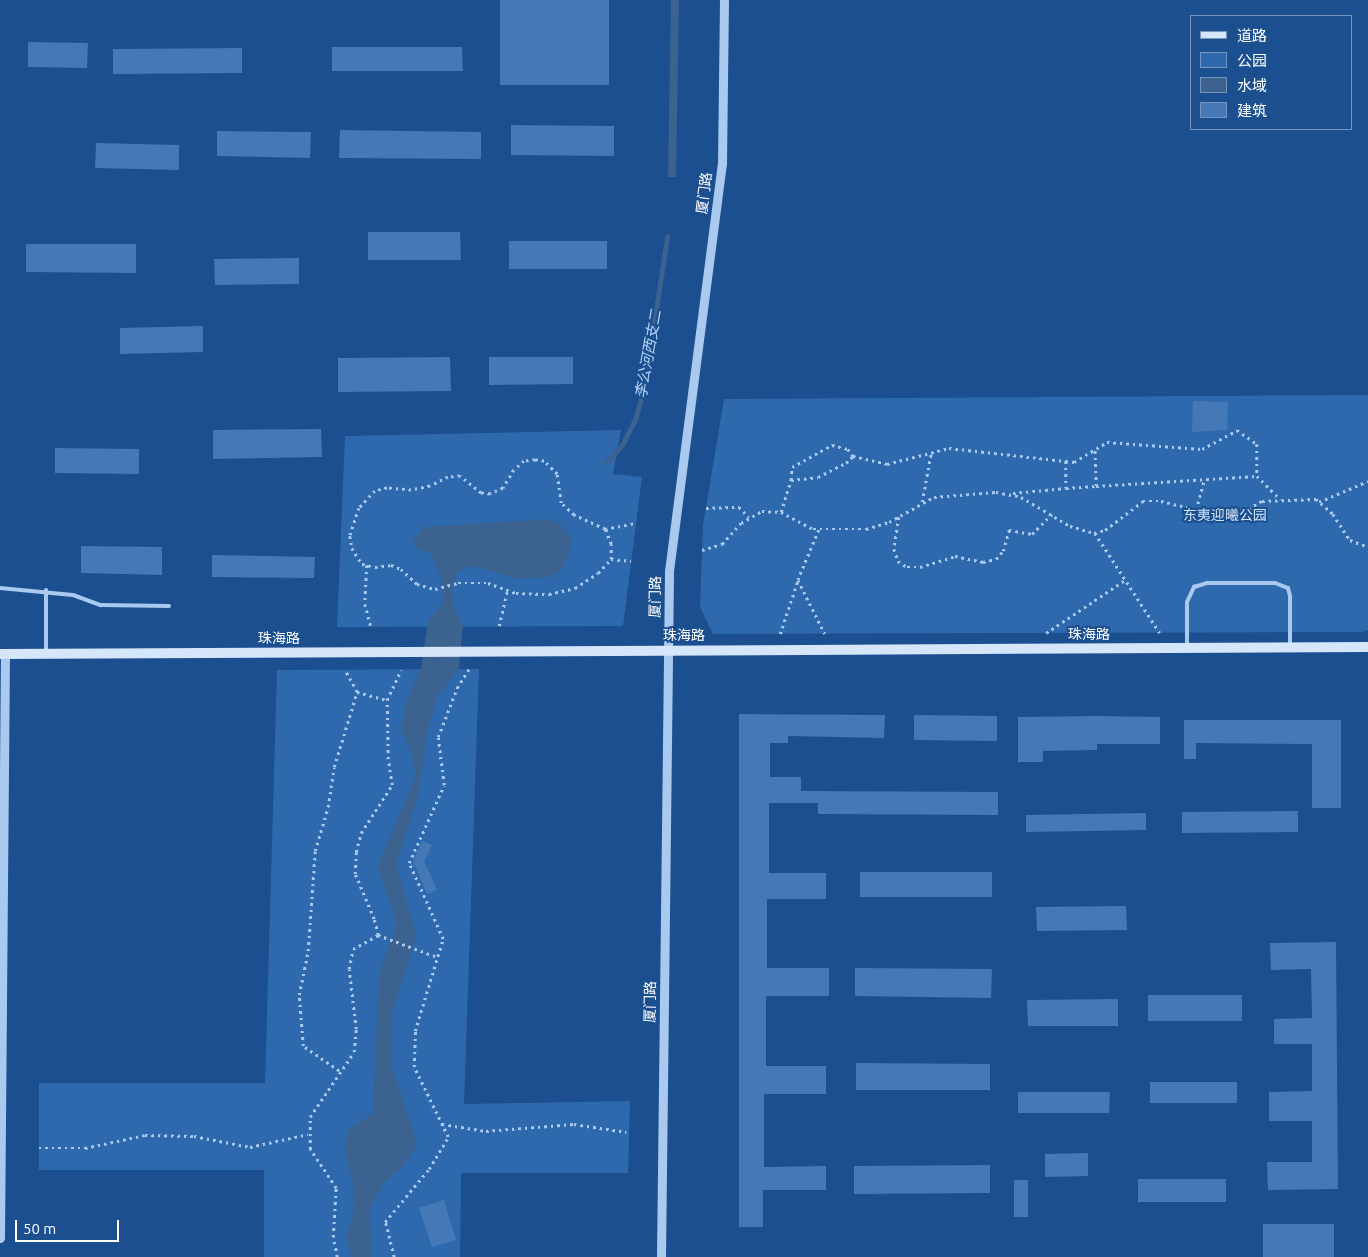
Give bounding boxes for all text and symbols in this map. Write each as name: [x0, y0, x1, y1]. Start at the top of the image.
legend: [1190, 15, 1353, 130]
text: 道路: [1237, 27, 1267, 44]
text: 公园: [1237, 52, 1267, 69]
text: 水域: [1237, 77, 1267, 94]
text: 建筑: [1237, 102, 1267, 119]
street label: 厦门路: [693, 171, 715, 215]
water label: 李公河西支二: [631, 308, 665, 400]
park label: 东夷迎曦公园: [1183, 507, 1267, 523]
street label: 厦门路: [646, 576, 664, 618]
street label: 珠海路: [1068, 626, 1110, 642]
street label: 珠海路: [663, 627, 705, 643]
street label: 珠海路: [258, 630, 300, 646]
street label: 厦门路: [641, 981, 659, 1023]
scale bar: [18, 1210, 121, 1242]
text: 50 m: [23, 1220, 56, 1237]

